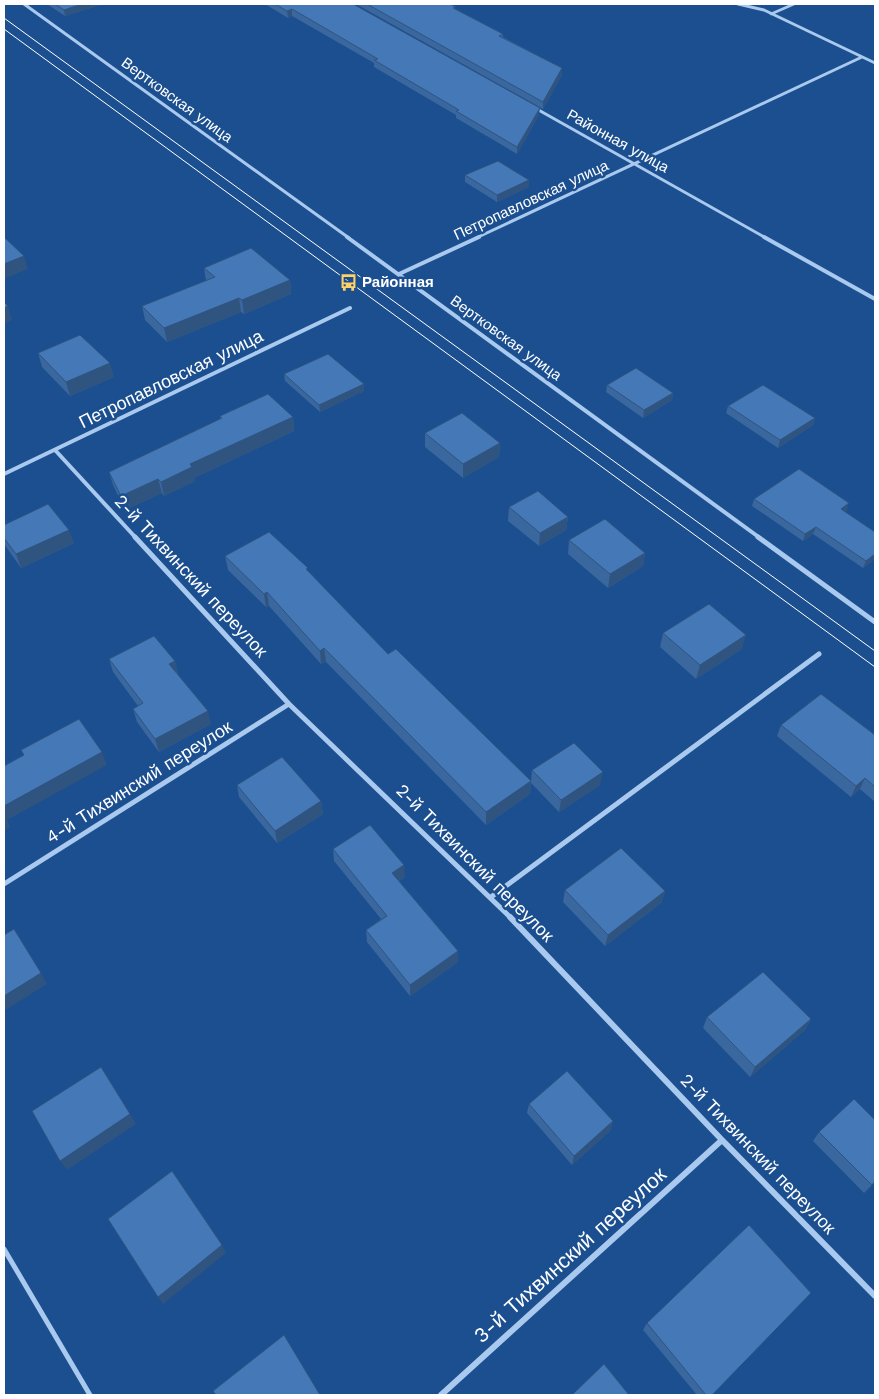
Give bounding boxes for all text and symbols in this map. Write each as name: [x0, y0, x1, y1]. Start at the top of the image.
street label: Вертковская улица: [118, 54, 237, 147]
street label: Районная улица: [564, 106, 673, 177]
street label: Петропавловская улица: [451, 156, 612, 244]
bus stop icon: Районная: [338, 272, 358, 292]
place label: Районная: [362, 273, 434, 291]
street label: Вертковская улица: [447, 292, 566, 385]
street label: Петропавловская улица: [75, 324, 267, 432]
street label: 2-й Тихвинский переулок: [111, 490, 272, 661]
street label: 4-й Тихвинский переулок: [42, 716, 236, 847]
street label: 2-й Тихвинский переулок: [392, 779, 559, 946]
street label: 2-й Тихвинский переулок: [676, 1069, 840, 1238]
street label: 3-й Тихвинский переулок: [468, 1161, 672, 1348]

